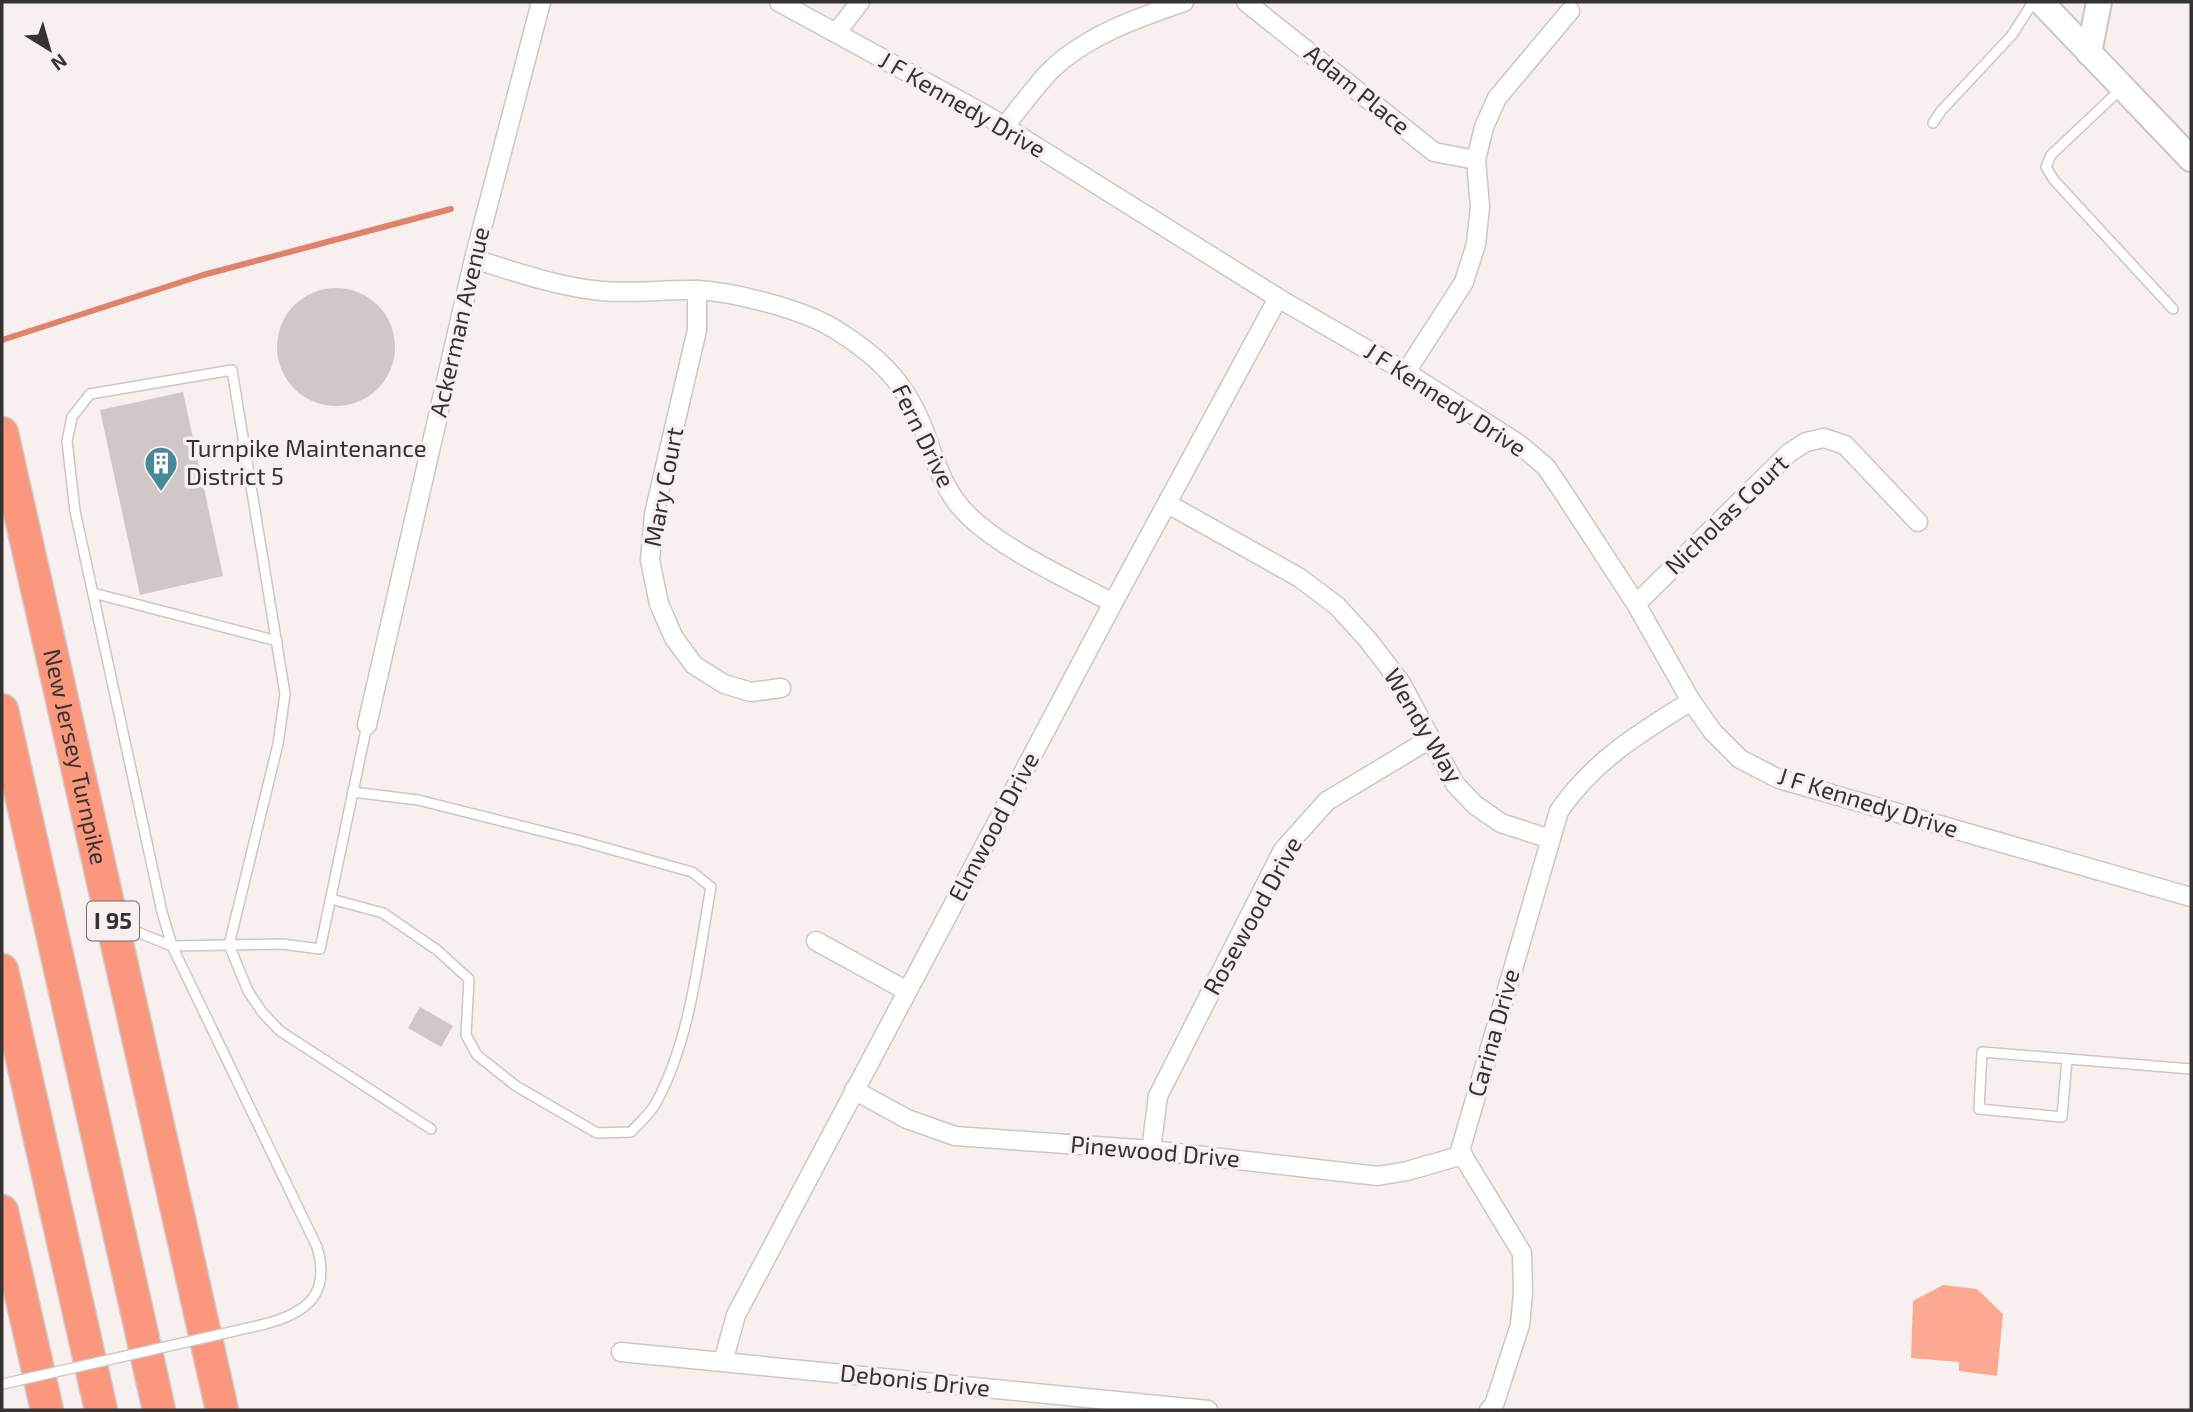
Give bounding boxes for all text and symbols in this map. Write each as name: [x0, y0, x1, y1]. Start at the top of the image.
north arrow: [14, 14, 84, 84]
street label: Adam Place: [1299, 38, 1416, 140]
street label: J F Kennedy Drive: [874, 44, 1051, 163]
text: N: [47, 50, 72, 76]
street label: Ackerman Avenue: [423, 224, 495, 420]
street label: J F Kennedy Drive: [1359, 336, 1532, 462]
street label: Fern Drive: [887, 379, 962, 492]
street label: Mary Court: [637, 424, 688, 549]
place label: Turnpike Maintenance District 5: [186, 433, 427, 490]
building icon: Turnpike Maintenance District 5: [142, 444, 180, 493]
street label: Nicholas Court: [1658, 448, 1794, 580]
street label: New Jersey Turnpike: [38, 646, 115, 867]
street label: Wendy Way: [1379, 663, 1470, 788]
street label: Elmwood Drive: [941, 747, 1044, 906]
street label: J F Kennedy Drive: [1775, 760, 1962, 843]
street label: Rosewood Drive: [1196, 831, 1307, 999]
road number: I 95: [87, 902, 139, 940]
street label: Carina Drive: [1460, 965, 1525, 1100]
street label: Pinewood Drive: [1069, 1129, 1241, 1172]
street label: Debonis Drive: [839, 1357, 992, 1402]

